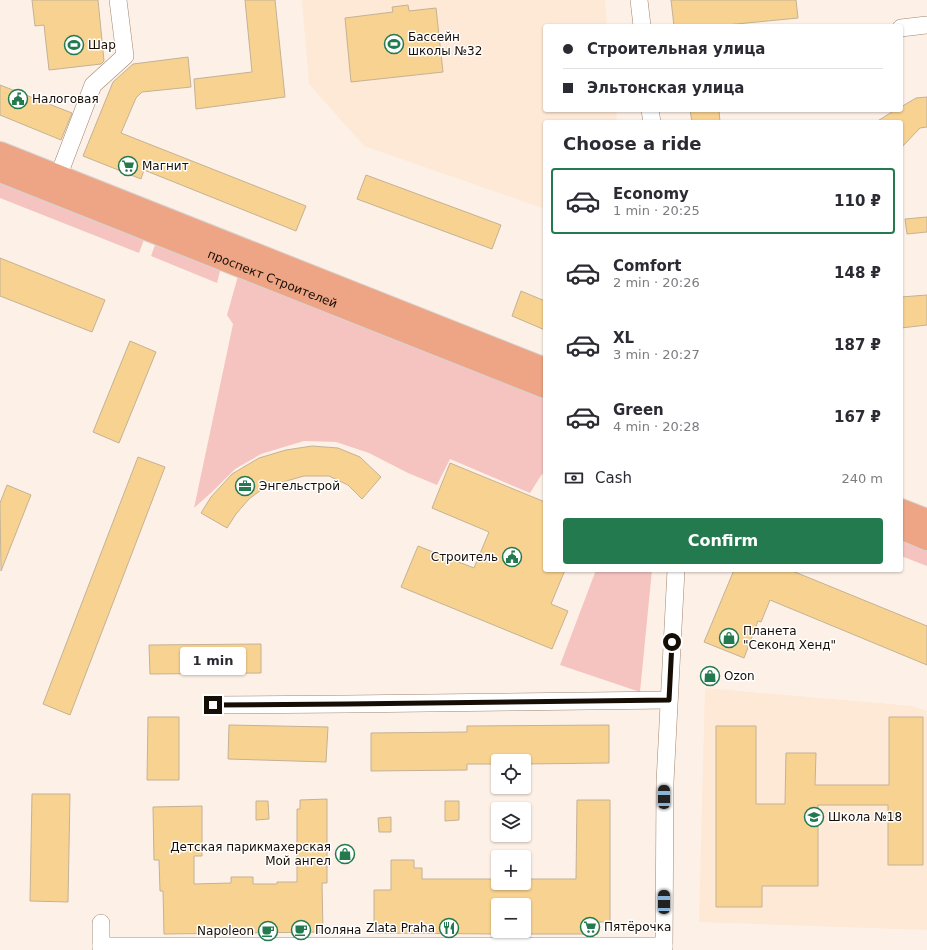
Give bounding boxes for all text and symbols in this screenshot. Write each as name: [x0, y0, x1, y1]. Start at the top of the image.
place label: Бассейн школы №32: [408, 30, 482, 58]
sports icon: Бассейн школы №32: [383, 33, 405, 55]
sports icon: Шар: [63, 34, 85, 56]
place label: Шар: [88, 38, 116, 52]
text: Строительная улица: [587, 40, 765, 58]
text: Эльтонская улица: [587, 79, 744, 97]
public building icon: Налоговая: [7, 88, 29, 110]
place label: Налоговая: [32, 92, 99, 106]
text: Choose a ride: [563, 133, 702, 154]
supermarket icon: Магнит: [117, 155, 139, 177]
place label: Магнит: [142, 159, 189, 173]
icon: car: [565, 183, 601, 219]
text: Economy: [613, 185, 689, 203]
text: 110 ₽: [834, 192, 881, 210]
text: 1 min · 20:25: [613, 203, 700, 218]
street label: проспект Строителей: [206, 247, 339, 311]
icon: car: [565, 255, 601, 291]
text: Comfort: [613, 257, 681, 275]
text: 148 ₽: [834, 264, 881, 282]
text: 2 min · 20:26: [613, 275, 700, 290]
icon: car: [565, 327, 601, 363]
text: XL: [613, 329, 634, 347]
text: 187 ₽: [834, 336, 881, 354]
text: 3 min · 20:27: [613, 347, 700, 362]
icon: car: [565, 399, 601, 435]
text: Green: [613, 401, 664, 419]
text: 167 ₽: [834, 408, 881, 426]
text: 4 min · 20:28: [613, 419, 700, 434]
icon: cash: [563, 467, 585, 489]
text: Cash: [595, 469, 632, 487]
text: 240 m: [841, 471, 883, 486]
office icon: Энгельстрой: [234, 475, 256, 497]
place label: Энгельстрой: [259, 479, 340, 493]
button: Confirm: [563, 518, 883, 564]
public building icon: Строитель: [501, 546, 523, 568]
place label: Строитель: [431, 550, 498, 564]
place label: Планета "Секонд Хенд": [743, 624, 836, 652]
shop icon: Планета "Секонд Хенд": [718, 627, 740, 649]
route start: [663, 633, 681, 651]
callout: 1 min: [180, 647, 246, 675]
text: 1 min: [193, 653, 233, 668]
shop icon: Ozon: [699, 665, 721, 687]
place label: Ozon: [724, 669, 755, 683]
route end: [204, 696, 222, 714]
map controls: [491, 754, 531, 938]
button: locate: [491, 754, 531, 794]
car: [658, 785, 670, 809]
button: layers: [491, 802, 531, 842]
school or university icon: Школа №18: [803, 806, 825, 828]
place label: Школа №18: [828, 810, 902, 824]
place label: Детская парикмахерская Мой ангел: [170, 840, 331, 868]
shop icon: Детская парикмахерская Мой ангел: [334, 843, 356, 865]
button: +: [491, 850, 531, 890]
car: [658, 890, 670, 914]
button: −: [491, 898, 531, 938]
supermarket icon: Пятёрочка: [579, 916, 601, 938]
restaurant icon: Zlata Praha: [438, 917, 460, 939]
cafe icon: Поляна: [290, 919, 312, 941]
cafe icon: Napoleon: [257, 920, 279, 942]
place label: Пятёрочка: [604, 920, 671, 934]
place label: Zlata Praha: [366, 921, 435, 935]
place label: Поляна: [315, 923, 361, 937]
place label: Napoleon: [197, 924, 254, 938]

